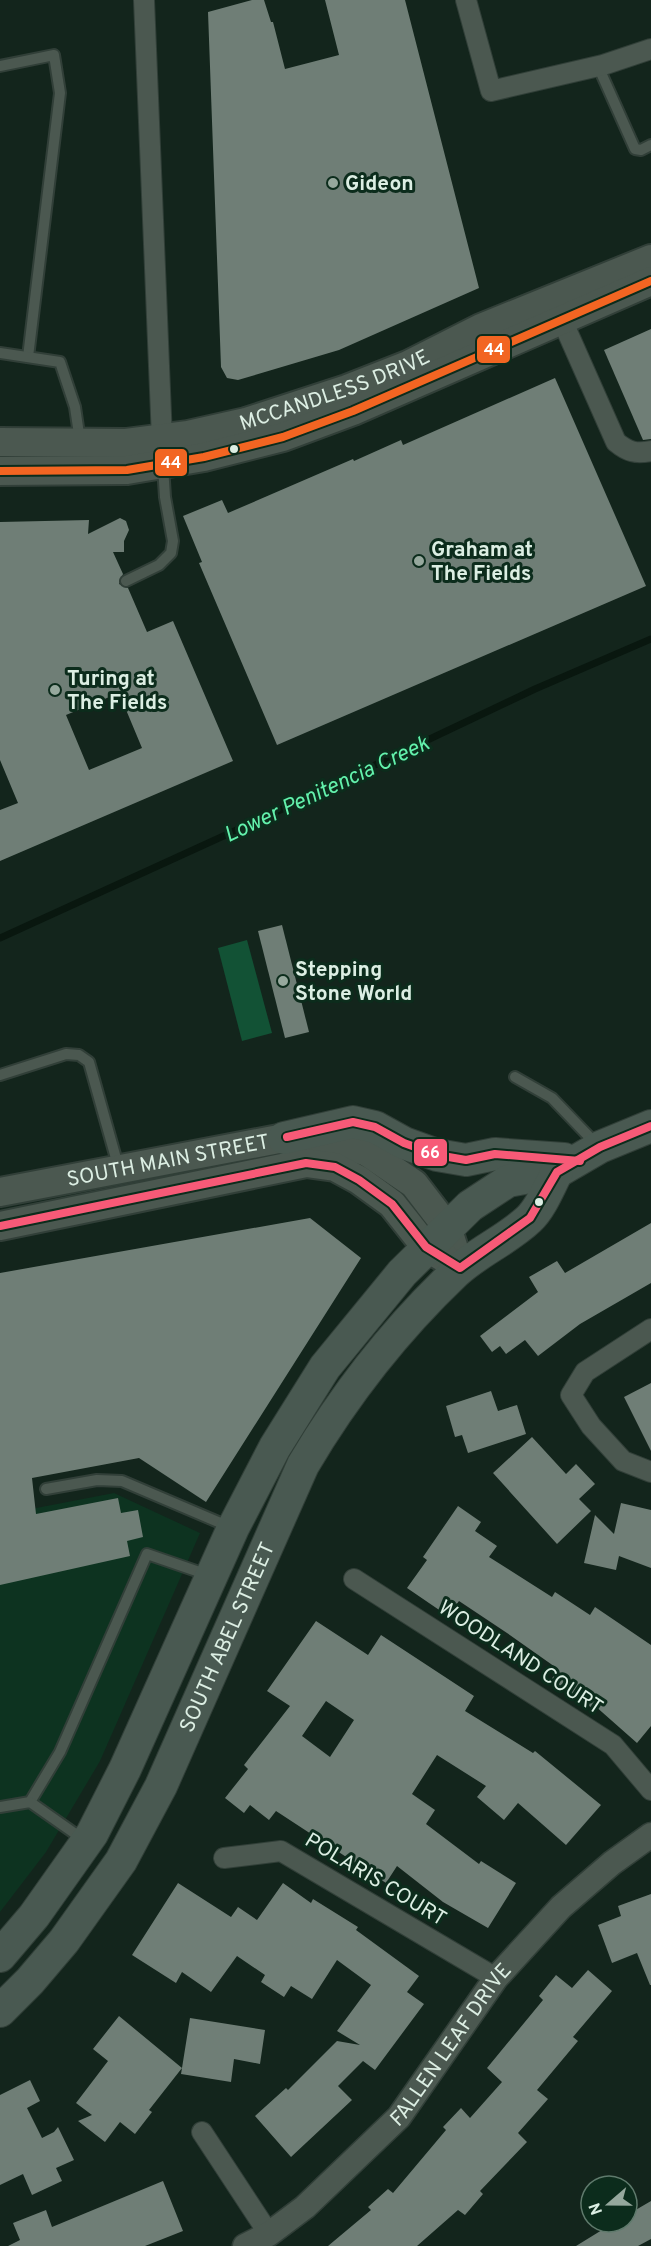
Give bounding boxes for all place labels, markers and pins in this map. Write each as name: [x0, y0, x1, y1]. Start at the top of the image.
place label: Gideon: [345, 171, 414, 198]
marker: Gideon: [326, 176, 340, 190]
unlabelled marker: [228, 443, 240, 455]
place label: Graham at The Fields: [431, 537, 533, 588]
marker: Graham at The Fields: [412, 554, 426, 568]
place label: Turing at The Fields: [67, 666, 167, 717]
marker: Turing at The Fields: [48, 683, 62, 697]
place label: Stepping Stone World: [295, 957, 412, 1008]
marker: Stepping Stone World: [276, 974, 290, 988]
unlabelled marker: [533, 1196, 545, 1208]

